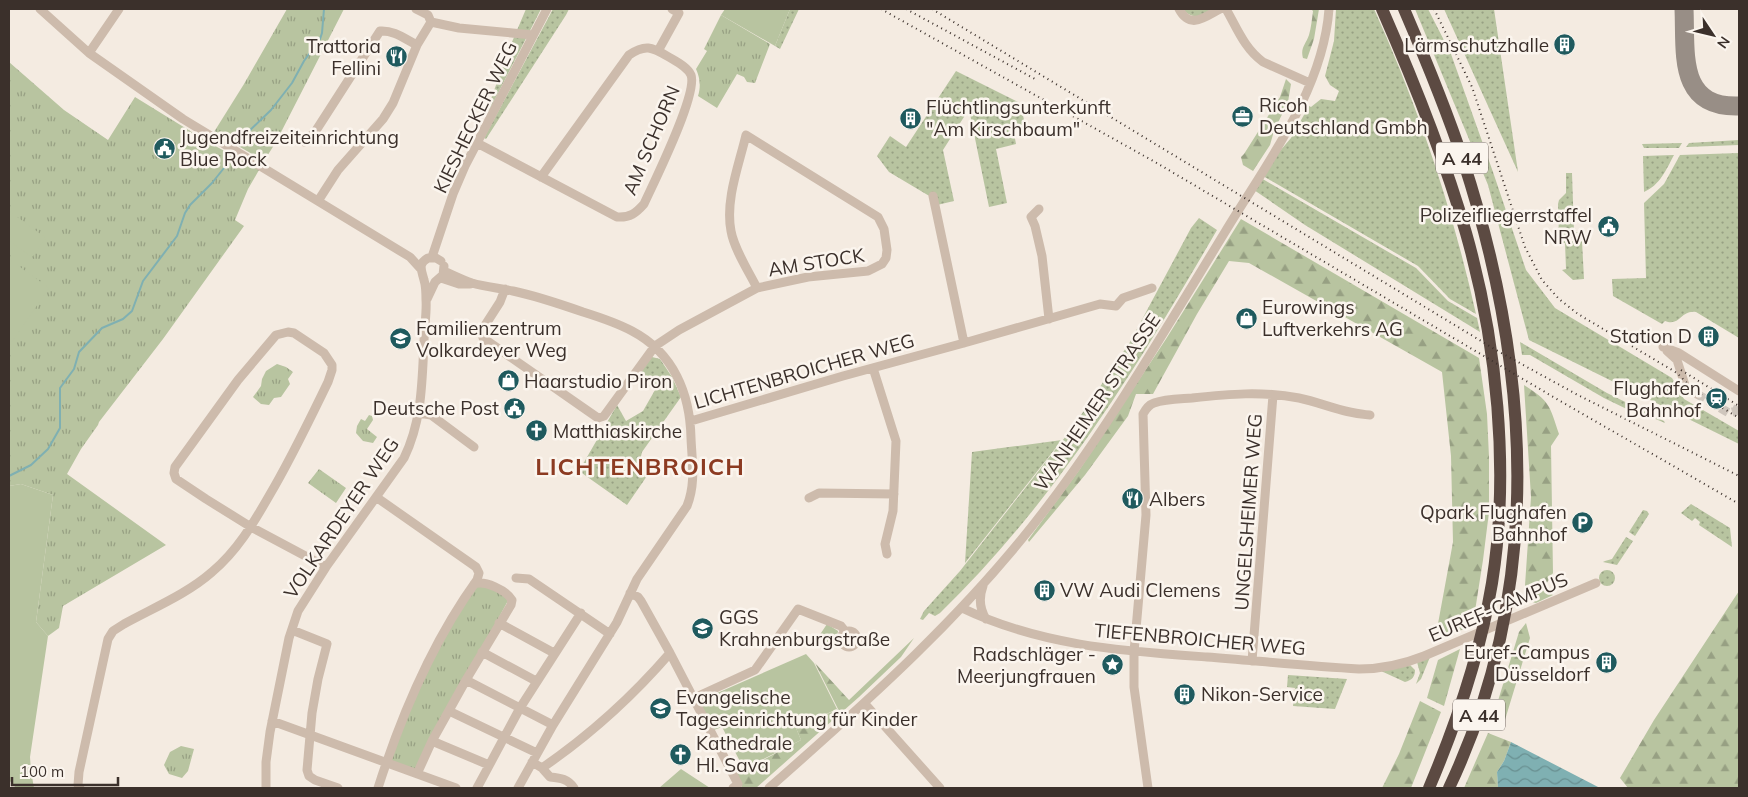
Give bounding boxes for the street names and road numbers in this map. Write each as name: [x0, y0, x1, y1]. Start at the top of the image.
street label: KIESHECKER WEG: [428, 37, 522, 197]
street label: AM SCHORN: [617, 82, 685, 198]
road number: A 44: [1436, 142, 1488, 174]
street label: AM STOCK: [766, 242, 867, 281]
street label: WANHEIMER STRASSE: [1029, 309, 1165, 495]
street label: LICHTENBROICHER WEG: [691, 328, 917, 414]
street label: UNGELSHEIMER WEG: [1229, 413, 1267, 611]
street label: VOLKARDEYER WEG: [278, 433, 404, 603]
street label: EUREF-CAMPUS: [1425, 567, 1571, 647]
street label: TIEFENBROICHER WEG: [1093, 618, 1307, 660]
road number: A 44: [1453, 700, 1505, 730]

